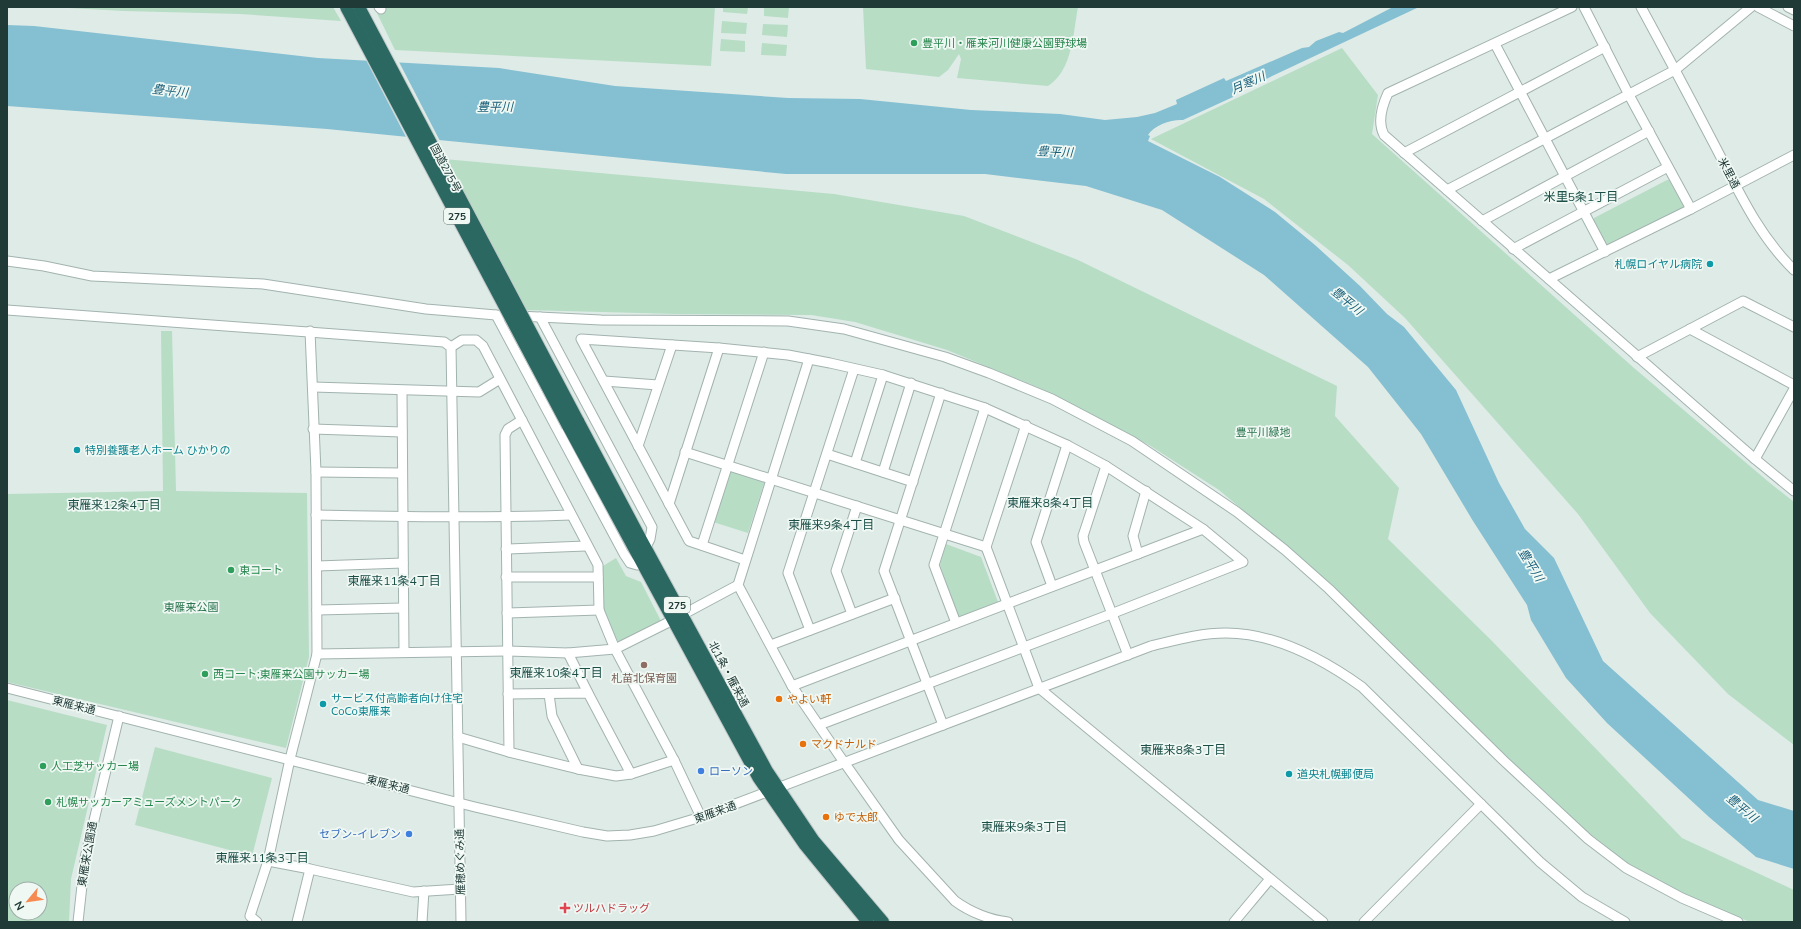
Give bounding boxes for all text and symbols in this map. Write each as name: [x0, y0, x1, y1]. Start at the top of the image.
place label: 豊平川・雁来河川健康公園野球場: [922, 36, 1087, 50]
marker: 豊平川・雁来河川健康公園野球場: [909, 38, 919, 48]
water label: 月寒川: [1228, 68, 1269, 97]
water label: 豊平川: [151, 81, 191, 100]
water label: 豊平川: [477, 99, 515, 114]
street label: 国道275号: [427, 141, 465, 195]
water label: 豊平川: [1037, 143, 1075, 160]
street label: 米里通: [1715, 155, 1743, 191]
district label: 米里5条1丁目: [1544, 189, 1618, 204]
road number: 275: [444, 208, 470, 224]
place label: 札幌ロイヤル病院: [1614, 257, 1702, 271]
marker: 札幌ロイヤル病院: [1705, 259, 1715, 269]
water label: 豊平川: [1329, 283, 1368, 319]
park label: 豊平川緑地: [1236, 425, 1291, 439]
place label: 特別養護老人ホーム ひかりの: [85, 443, 231, 457]
marker: 特別養護老人ホーム ひかりの: [72, 445, 82, 455]
district label: 東雁来8条4丁目: [1007, 495, 1093, 510]
district label: 東雁来12条4丁目: [67, 497, 161, 512]
district label: 東雁来9条4丁目: [788, 517, 874, 532]
water label: 豊平川: [1516, 545, 1548, 586]
place label: 東コート: [239, 563, 283, 577]
marker: 東コート: [226, 565, 236, 575]
district label: 東雁来11条4丁目: [347, 573, 441, 588]
road number: 275: [664, 597, 690, 613]
park label: 東雁来公園: [164, 600, 219, 614]
street label: 北1条・雁来通: [706, 639, 752, 709]
marker: 札苗北保育園: [639, 660, 649, 670]
district label: 東雁来10条4丁目: [509, 665, 603, 680]
place label: 西コート;東雁来公園サッカー場: [213, 667, 370, 681]
marker: 西コート;東雁来公園サッカー場: [200, 669, 210, 679]
place label: 札苗北保育園: [611, 671, 677, 685]
place label: サービス付高齢者向け住宅 CoCo東雁来: [331, 691, 463, 718]
place label: やよい軒: [787, 692, 832, 706]
street label: 東雁来通: [51, 693, 97, 717]
marker: やよい軒: [774, 694, 784, 704]
marker: サービス付高齢者向け住宅 CoCo東雁来: [318, 699, 328, 709]
place label: マクドナルド: [811, 737, 877, 751]
marker: マクドナルド: [798, 739, 808, 749]
district label: 東雁来8条3丁目: [1140, 742, 1226, 757]
place label: 人工芝サッカー場: [51, 759, 139, 773]
marker: 人工芝サッカー場: [38, 761, 48, 771]
place label: ローソン: [709, 764, 753, 778]
marker: ローソン: [696, 766, 706, 776]
place label: 道央札幌郵便局: [1297, 767, 1374, 781]
marker: 道央札幌郵便局: [1284, 769, 1294, 779]
street label: 東雁来通: [365, 772, 411, 796]
water label: 豊平川: [1724, 790, 1762, 826]
place label: 札幌サッカーアミューズメントパーク: [56, 795, 242, 809]
marker: 札幌サッカーアミューズメントパーク: [43, 797, 53, 807]
street label: 東雁来通: [692, 798, 738, 826]
place label: ゆで太郎: [834, 810, 878, 824]
marker: ゆで太郎: [821, 812, 831, 822]
district label: 東雁来9条3丁目: [981, 819, 1067, 834]
street label: 東雁来公園通: [74, 820, 100, 888]
place label: セブン-イレブン: [319, 827, 401, 841]
marker: セブン-イレブン: [404, 829, 414, 839]
street label: 雁穂めぐみ通: [452, 829, 468, 895]
district label: 東雁来11条3丁目: [215, 850, 309, 865]
north arrow: [8, 881, 48, 921]
text: N: [11, 899, 27, 913]
place label: ツルハドラッグ: [573, 901, 650, 915]
marker: ツルハドラッグ: [560, 903, 570, 913]

